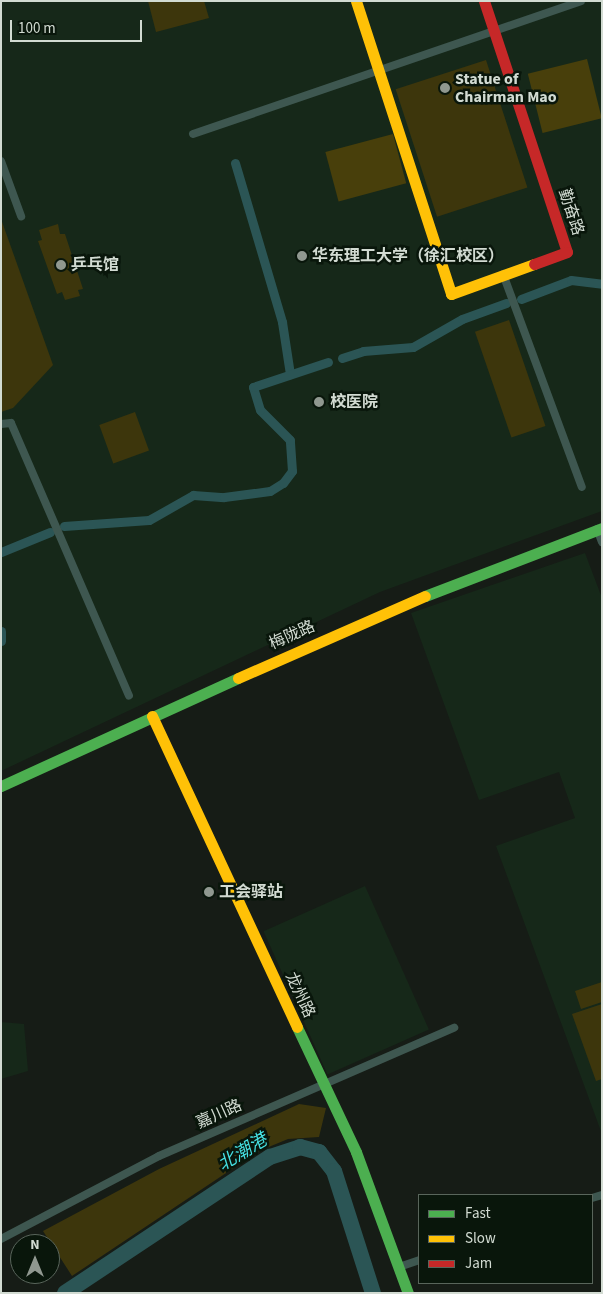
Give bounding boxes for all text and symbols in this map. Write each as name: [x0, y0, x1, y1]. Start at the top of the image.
scale bar: [12, 10, 145, 42]
text: 100 m: [18, 18, 56, 39]
place label: Statue of Chairman Mao: [455, 69, 557, 107]
marker: Statue of Chairman Mao: [439, 82, 451, 94]
street label: 勤奋路: [554, 186, 588, 238]
place label: 华东理工大学（徐汇校区）: [312, 246, 504, 266]
marker: 华东理工大学（徐汇校区）: [296, 250, 308, 262]
place label: 乒乓馆: [71, 255, 119, 275]
marker: 乒乓馆: [55, 259, 67, 271]
place label: 校医院: [330, 392, 378, 412]
marker: 校医院: [312, 395, 326, 409]
street label: 梅陇路: [266, 616, 318, 654]
place label: 工会驿站: [219, 882, 283, 902]
marker: 工会驿站: [203, 886, 215, 898]
street label: 龙州路: [281, 969, 319, 1021]
street label: 嘉川路: [193, 1095, 245, 1133]
water label: 北潮港: [214, 1130, 272, 1176]
legend: [418, 1194, 593, 1284]
text: Fast: [465, 1203, 491, 1224]
text: Slow: [465, 1228, 496, 1249]
north arrow: [10, 1234, 60, 1284]
text: N: [30, 1235, 40, 1255]
text: Jam: [465, 1253, 492, 1274]

